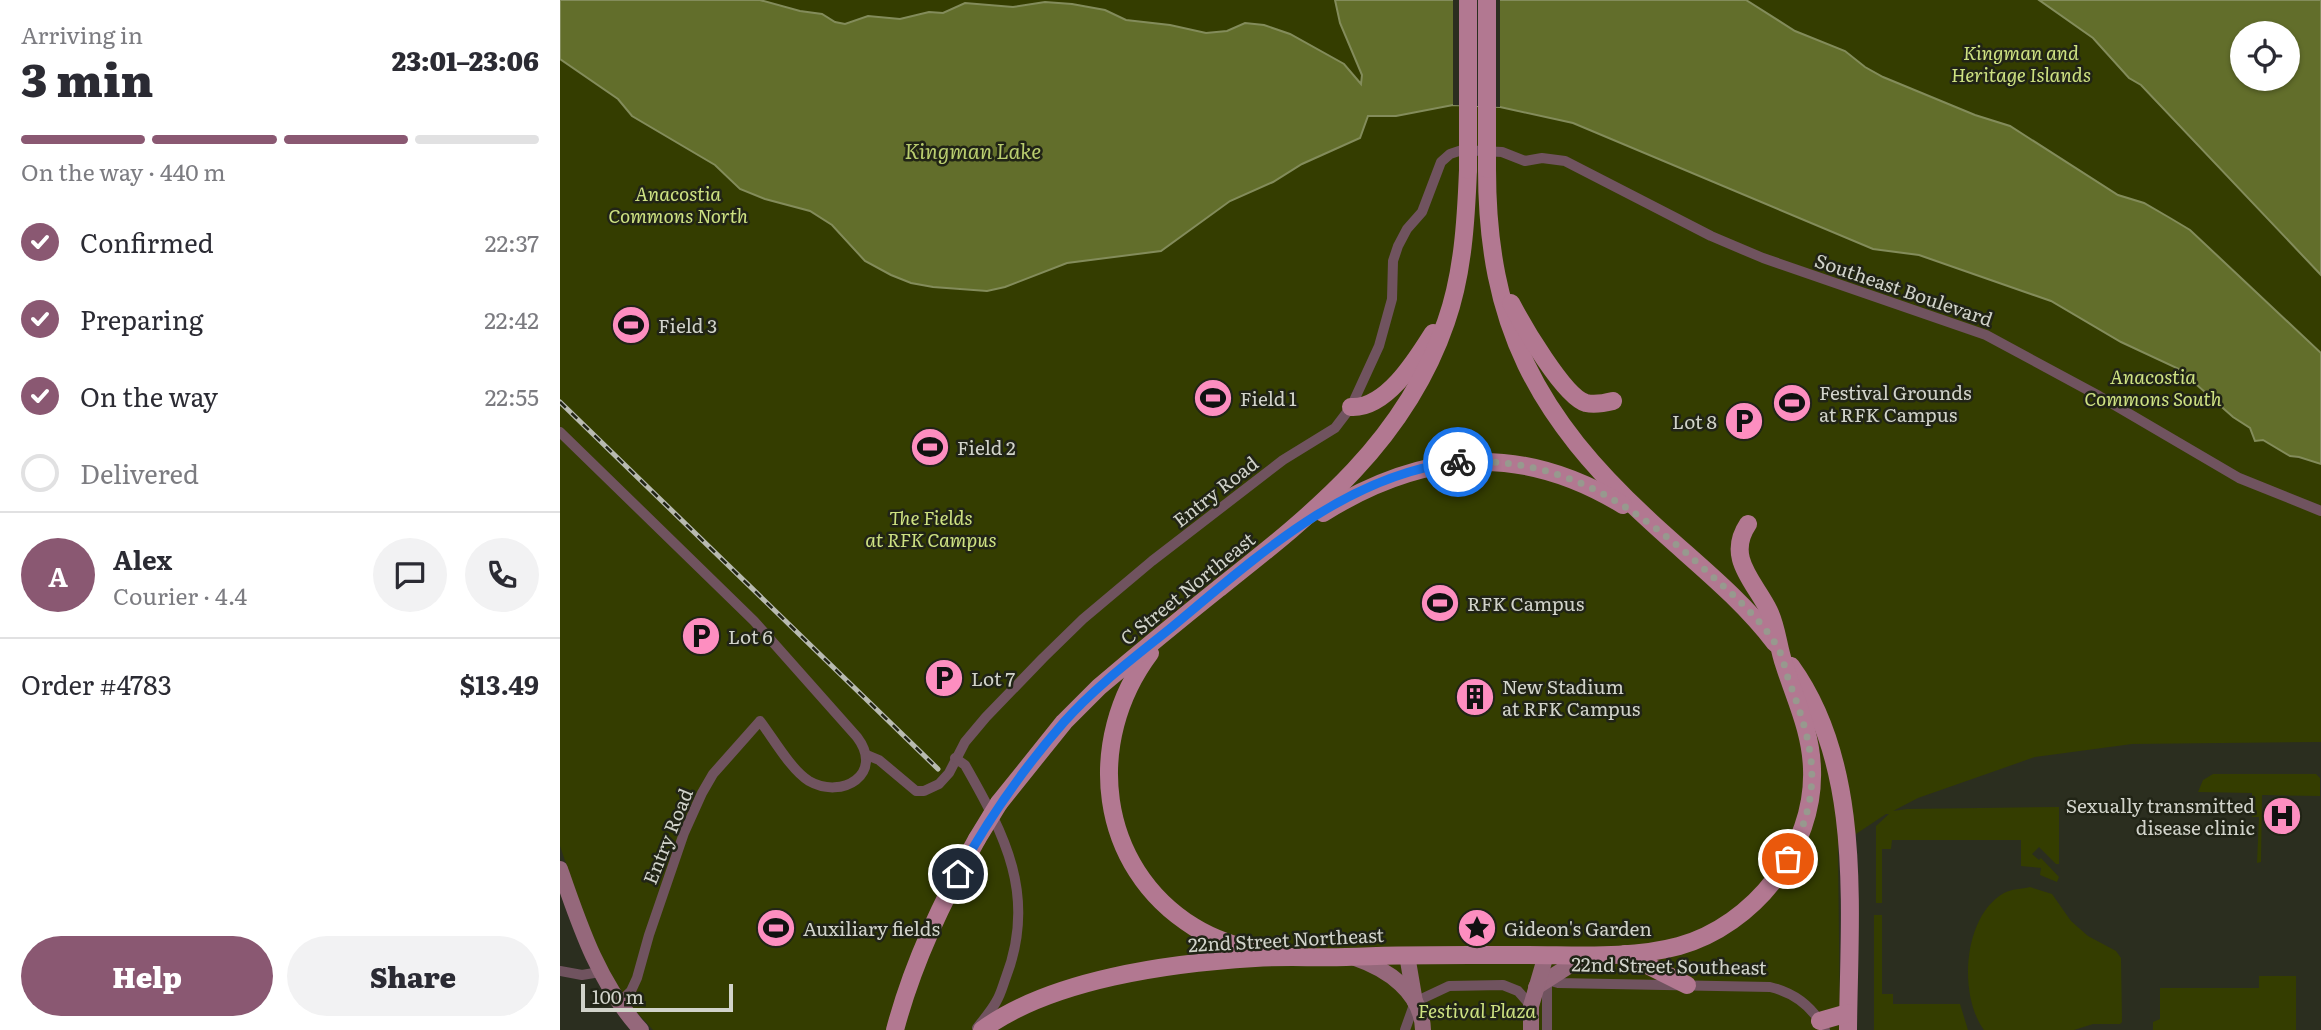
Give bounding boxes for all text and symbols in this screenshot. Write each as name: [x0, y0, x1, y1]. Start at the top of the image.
text: Arriving in: [21, 17, 143, 51]
map controls: [2230, 21, 2300, 91]
button: locate: [2230, 21, 2300, 91]
park label: Kingman and Heritage Islands: [1951, 38, 2091, 88]
text: 23:01–23:06: [392, 40, 539, 79]
text: 3 min: [21, 43, 153, 111]
water label: Kingman Lake: [905, 134, 1041, 165]
text: On the way · 440 m: [21, 154, 226, 188]
park label: Anacostia Commons North: [608, 179, 748, 229]
text: Confirmed: [80, 222, 214, 261]
icon: check: [21, 223, 59, 261]
text: 22:37: [485, 225, 539, 259]
street label: Southeast Boulevard: [1811, 245, 1997, 333]
text: Preparing: [80, 299, 203, 338]
icon: check: [21, 300, 59, 338]
text: 22:42: [484, 302, 539, 336]
sports icon: Field 3: [610, 304, 652, 346]
place label: Field 3: [658, 311, 717, 339]
park label: Anacostia Commons South: [2084, 362, 2222, 412]
text: On the way: [80, 376, 218, 415]
icon: check: [21, 377, 59, 415]
sports icon: Field 1: [1192, 377, 1234, 419]
place label: Festival Grounds at RFK Campus: [1819, 378, 1972, 428]
text: 22:55: [485, 379, 539, 413]
sports icon: Festival Grounds at RFK Campus: [1771, 382, 1813, 424]
place label: Field 1: [1240, 384, 1297, 412]
parking icon: Lot 8: [1723, 400, 1765, 442]
place label: Lot 8: [1672, 407, 1717, 435]
sports icon: Field 2: [909, 426, 951, 468]
courier: [1423, 427, 1493, 497]
place label: Field 2: [957, 433, 1016, 461]
icon: bike: [1439, 443, 1477, 481]
street label: Entry Road: [1167, 449, 1264, 533]
text: Delivered: [80, 453, 199, 492]
park label: The Fields at RFK Campus: [865, 503, 997, 553]
street label: C Street Northeast: [1114, 525, 1261, 651]
button: chat: [373, 538, 447, 612]
button: phone: [465, 538, 539, 612]
text: Alex: [113, 539, 172, 578]
text: A: [48, 556, 68, 595]
text: Courier · 4.4: [113, 578, 247, 612]
sports icon: RFK Campus: [1419, 582, 1461, 624]
place label: RFK Campus: [1467, 589, 1585, 617]
parking icon: Lot 6: [680, 615, 722, 657]
place label: Lot 6: [728, 622, 773, 650]
parking icon: Lot 7: [923, 657, 965, 699]
text: Order #4783: [21, 664, 172, 703]
text: $13.49: [460, 664, 539, 703]
place label: Lot 7: [971, 664, 1015, 692]
place label: New Stadium at RFK Campus: [1502, 672, 1641, 722]
building icon: New Stadium at RFK Campus: [1454, 676, 1496, 718]
street label: Entry Road: [635, 783, 699, 888]
place label: Sexually transmitted disease clinic: [2066, 791, 2255, 841]
hospital icon: Sexually transmitted disease clinic: [2261, 795, 2303, 837]
pin: [1758, 829, 1818, 889]
icon: bag: [1769, 840, 1807, 878]
pin: [928, 844, 988, 904]
icon: home: [939, 855, 977, 893]
sports icon: Auxiliary fields: [755, 907, 797, 949]
place icon: Gideon's Garden: [1456, 907, 1498, 949]
place label: Auxiliary fields: [803, 914, 940, 942]
place label: Gideon's Garden: [1504, 914, 1652, 942]
street label: 22nd Street Northeast: [1187, 920, 1385, 958]
button: Help: [21, 936, 273, 1016]
button: Share: [287, 936, 539, 1016]
street label: 22nd Street Southeast: [1571, 949, 1767, 981]
scale bar: [581, 981, 733, 1013]
text: 100 m: [592, 982, 644, 1010]
park label: Festival Plaza: [1418, 996, 1536, 1024]

